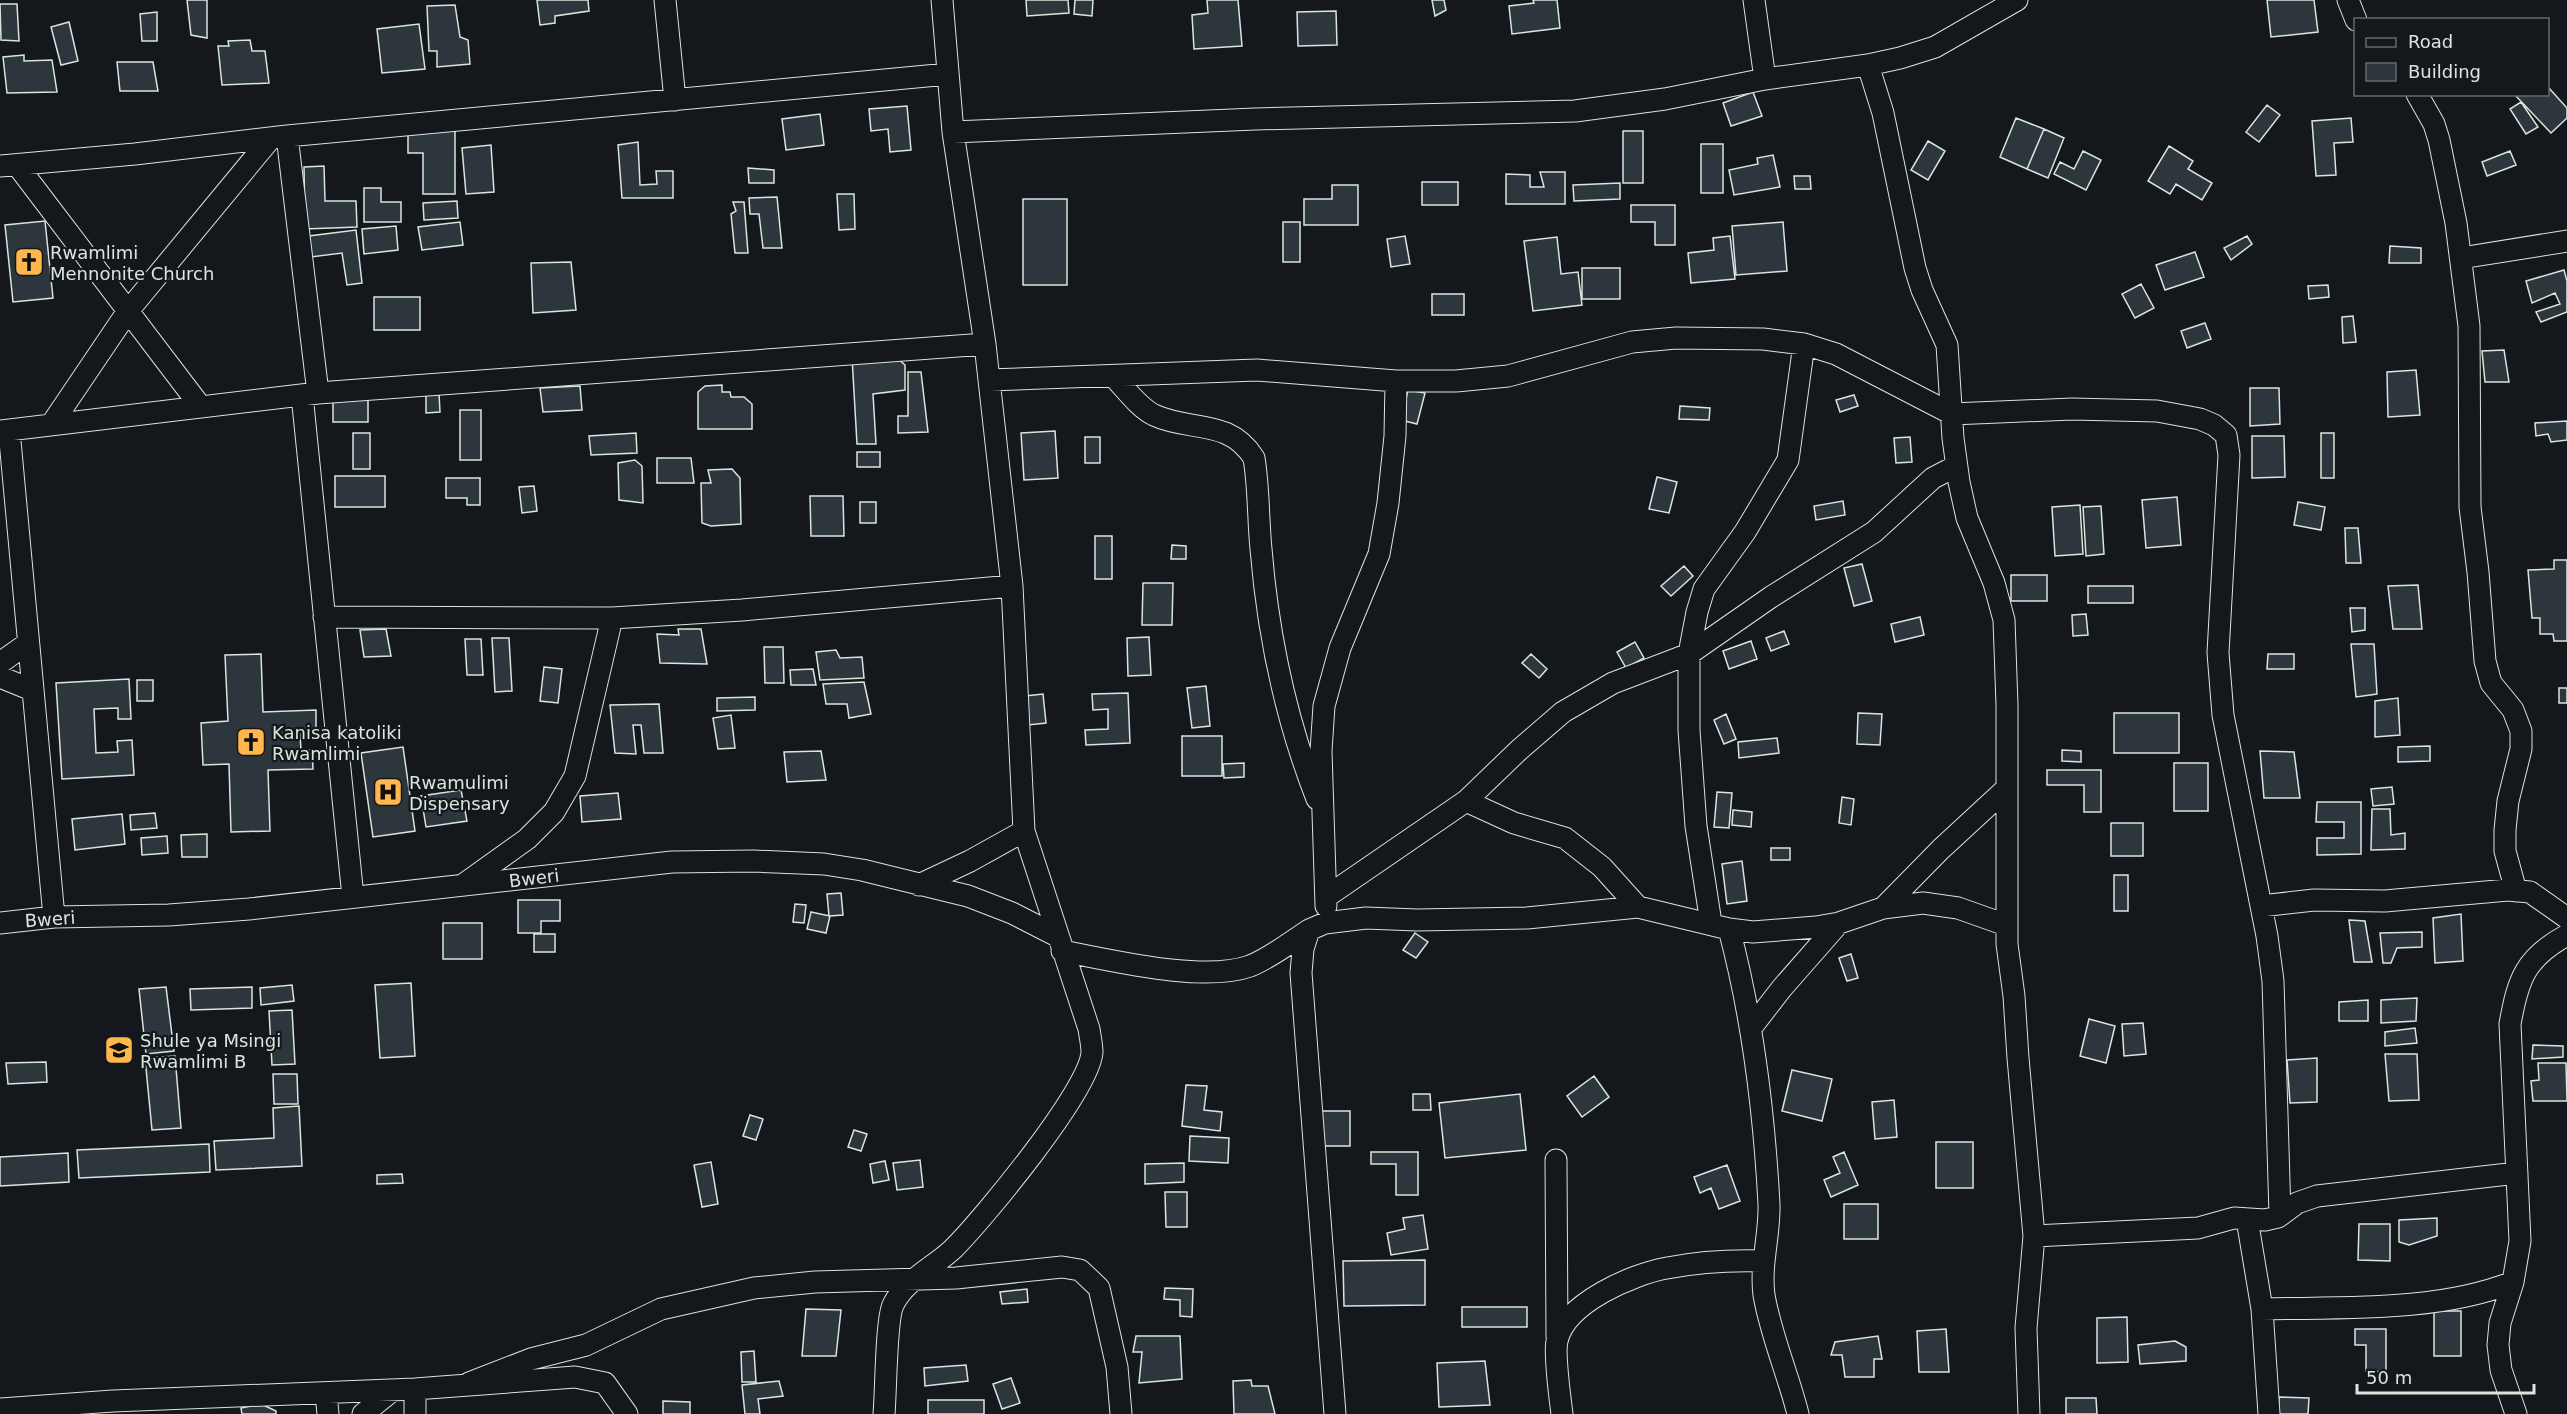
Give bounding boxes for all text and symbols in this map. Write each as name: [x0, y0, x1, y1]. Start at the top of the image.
legend: [2354, 18, 2549, 96]
text: Road: [2408, 31, 2453, 52]
text: Building: [2408, 61, 2481, 82]
place label: Rwamlimi Mennonite Church: [50, 242, 214, 284]
church icon: Rwamlimi Mennonite Church: [13, 246, 45, 278]
place label: Kanisa katoliki Rwamlimi: [272, 722, 402, 764]
church icon: Kanisa katoliki Rwamlimi: [235, 726, 267, 758]
place label: Rwamulimi Dispensary: [409, 772, 510, 814]
hospital icon: Rwamulimi Dispensary: [372, 776, 404, 808]
street label: Bweri: [508, 864, 560, 892]
street label: Bweri: [24, 907, 76, 931]
place label: Shule ya Msingi Rwamlimi B: [140, 1030, 281, 1072]
school or university icon: Shule ya Msingi Rwamlimi B: [103, 1034, 135, 1066]
scale bar: [2357, 1357, 2534, 1395]
text: 50 m: [2366, 1367, 2412, 1388]

